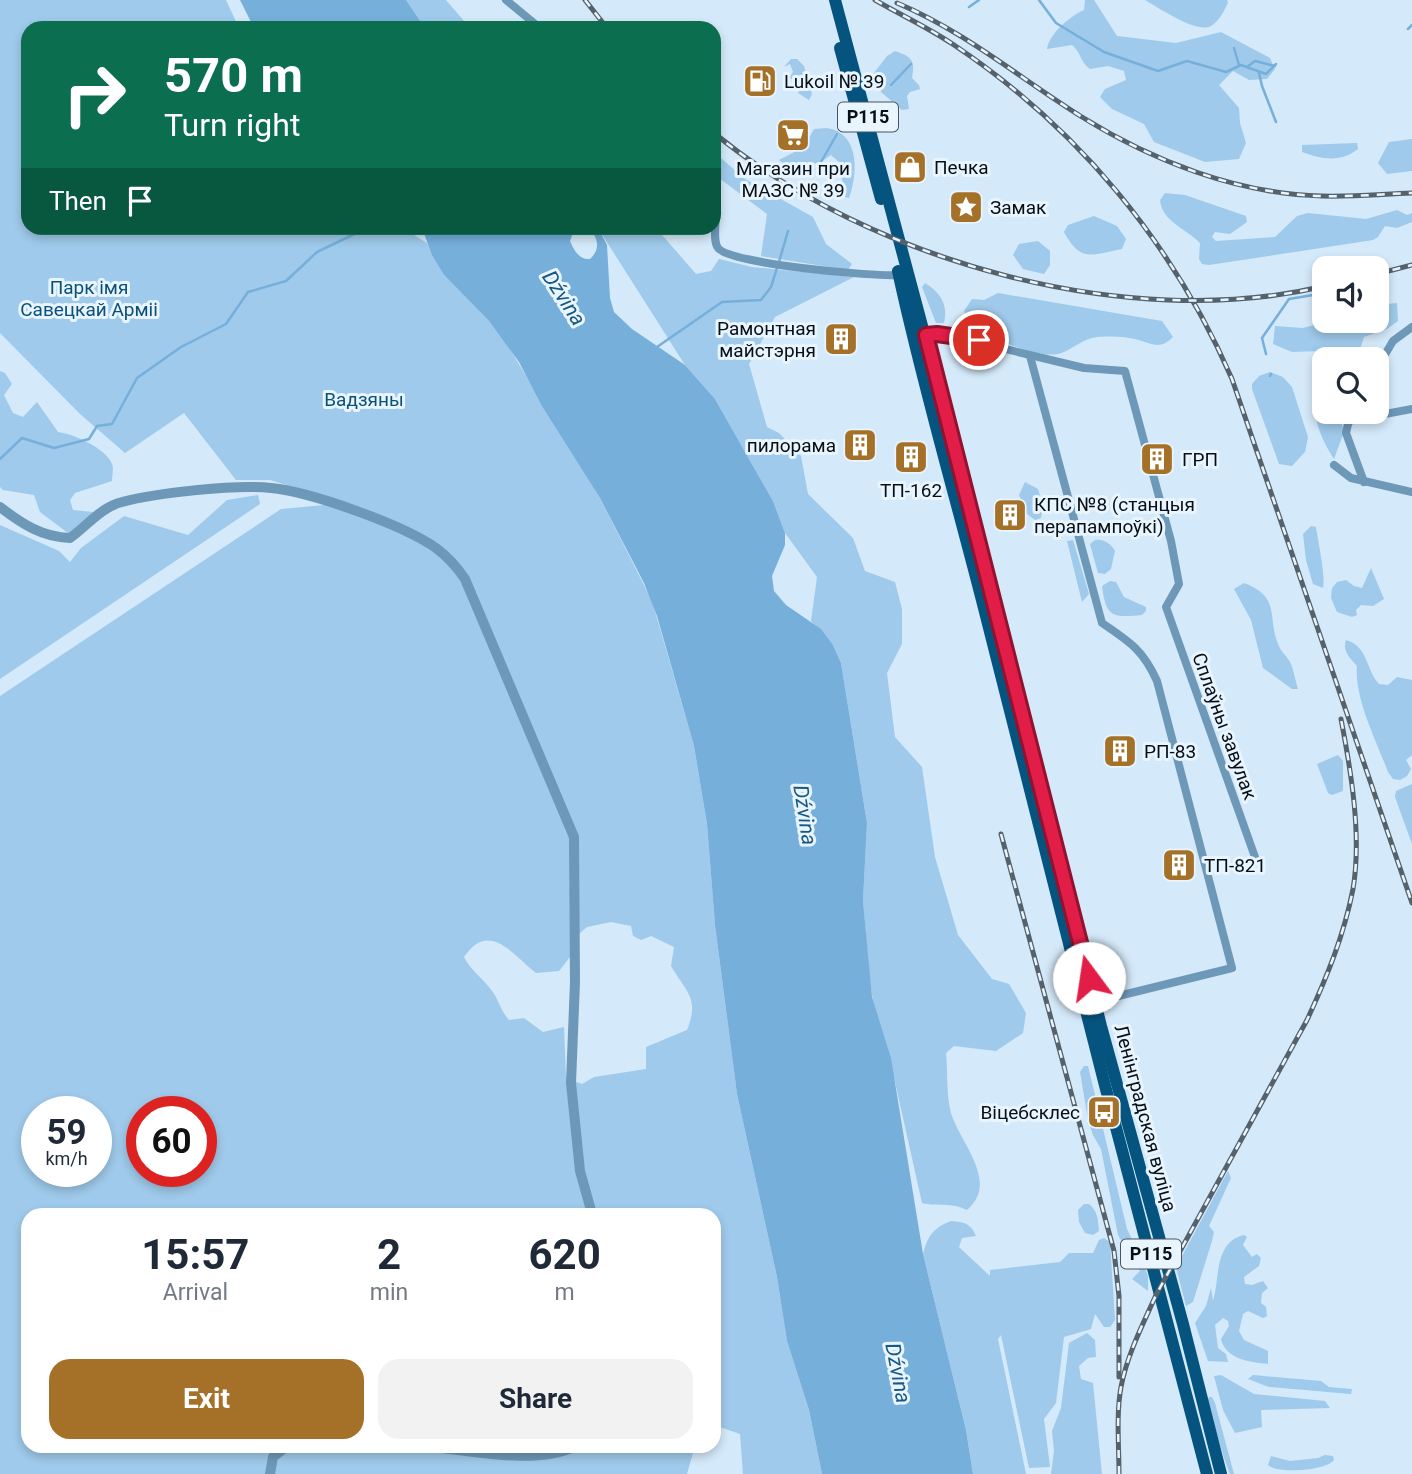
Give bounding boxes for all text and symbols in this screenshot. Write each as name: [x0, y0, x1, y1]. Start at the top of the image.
text: 570 m: [164, 47, 303, 104]
icon: right: [49, 49, 140, 140]
fuel station icon: Lukoil № 39: [741, 62, 779, 100]
place label: Lukoil № 39: [784, 70, 884, 93]
road number: Р115: [838, 103, 898, 132]
text: Turn right: [164, 106, 300, 144]
supermarket icon: Магазин при МАЗС № 39: [774, 116, 812, 154]
shop icon: Печка: [891, 148, 929, 186]
place label: Печка: [934, 156, 989, 179]
place label: Магазин при МАЗС № 39: [736, 157, 850, 202]
icon: arrive: [121, 182, 159, 220]
text: Then: [49, 186, 107, 216]
place icon: Замак: [947, 188, 985, 226]
place label: Замак: [990, 196, 1047, 219]
map controls: [1312, 256, 1389, 424]
button: sound: [1312, 256, 1389, 333]
water label: Dźvina: [537, 266, 591, 330]
park label: Парк імя Савецкай Арміі: [20, 276, 158, 321]
pin: [949, 310, 1009, 370]
place label: Рамонтная майстэрня: [717, 317, 816, 362]
building icon: Рамонтная майстэрня: [822, 320, 860, 358]
icon: arrive: [960, 321, 998, 359]
button: search: [1312, 347, 1389, 424]
park label: Вадзяны: [324, 388, 404, 411]
building icon: пилорама: [841, 426, 879, 464]
place label: пилорама: [747, 434, 836, 457]
building icon: ТП-162: [892, 438, 930, 476]
building icon: ГРП: [1138, 440, 1176, 478]
place label: ГРП: [1182, 448, 1218, 471]
place label: ТП-162: [880, 479, 942, 502]
place label: КПС №8 (станцыя перапампоўкі): [1034, 493, 1195, 538]
building icon: КПС №8 (станцыя перапампоўкі): [991, 496, 1029, 534]
street label: Сплаўны завулак: [1187, 649, 1262, 804]
building icon: РП-83: [1101, 732, 1139, 770]
place label: РП-83: [1144, 740, 1196, 763]
water label: Dźvina: [788, 783, 822, 847]
building icon: ТП-821: [1160, 846, 1198, 884]
place label: ТП-821: [1204, 854, 1266, 877]
position arrow: [1052, 941, 1126, 1015]
street label: Ленінградская вуліца: [1109, 1022, 1182, 1214]
bus stop icon: Віцебсклес: [1085, 1093, 1123, 1131]
speed limit sign: 60: [126, 1096, 217, 1187]
place label: Віцебсклес: [980, 1101, 1080, 1124]
text: 59: [46, 1112, 87, 1153]
text: km/h: [45, 1148, 88, 1169]
text: 15:57: [141, 1230, 249, 1279]
text: 2: [377, 1230, 401, 1279]
text: 620: [528, 1230, 601, 1279]
road number: Р115: [1121, 1240, 1181, 1268]
text: Arrival: [163, 1279, 228, 1306]
text: min: [370, 1279, 408, 1306]
text: m: [555, 1279, 575, 1306]
water label: Dźvina: [880, 1341, 916, 1405]
button: Exit: [49, 1359, 364, 1439]
button: Share: [378, 1359, 693, 1439]

